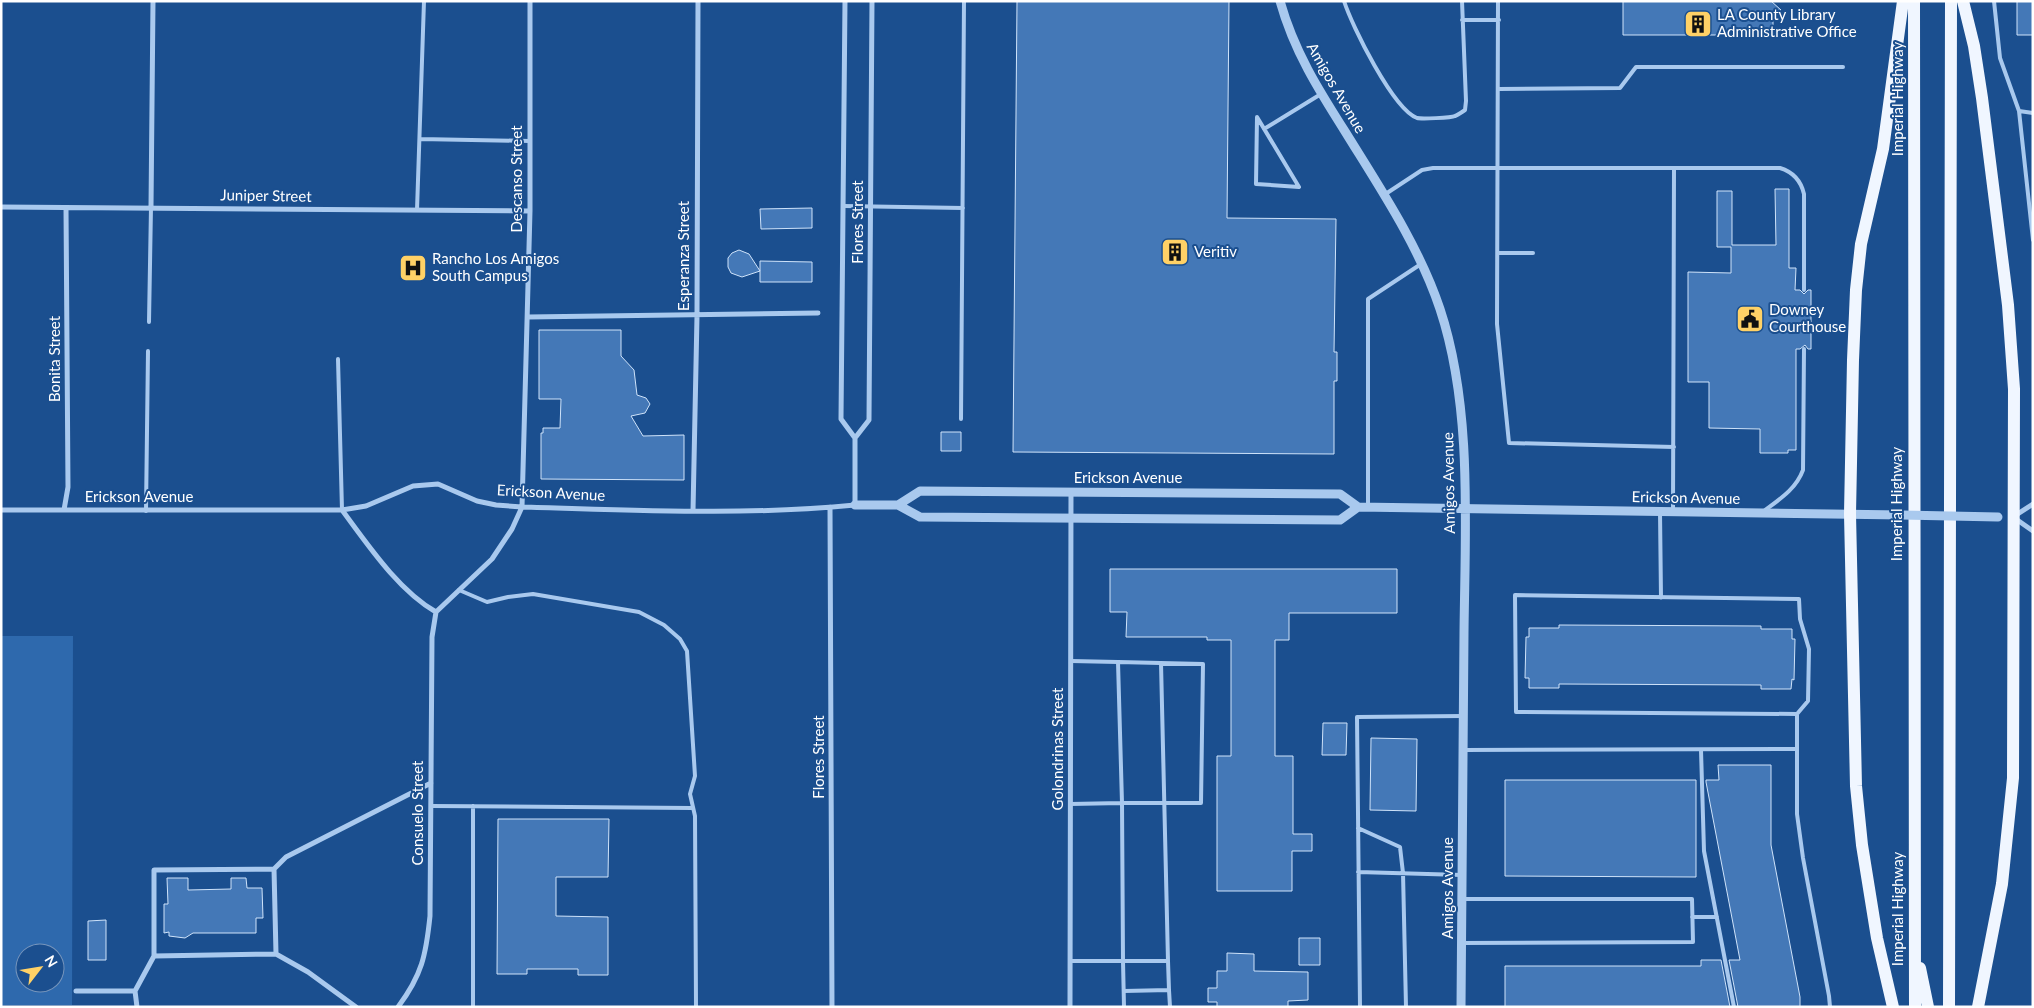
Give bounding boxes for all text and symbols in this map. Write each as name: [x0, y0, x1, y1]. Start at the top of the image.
place label: LA County Library Administrative Office: [1717, 5, 1857, 40]
building icon: LA County Library Administrative Office: [1683, 9, 1713, 39]
street label: Amigos Avenue: [1304, 39, 1370, 136]
street label: Imperial Highway: [1888, 42, 1906, 156]
street label: Descanso Street: [507, 125, 525, 233]
street label: Flores Street: [848, 180, 866, 264]
street label: Juniper Street: [220, 185, 312, 205]
street label: Esperanza Street: [674, 200, 692, 311]
building icon: Veritiv: [1160, 237, 1190, 267]
place label: Veritiv: [1194, 242, 1237, 260]
place label: Rancho Los Amigos South Campus: [432, 249, 559, 284]
hospital icon: Rancho Los Amigos South Campus: [398, 253, 428, 283]
place label: Downey Courthouse: [1769, 300, 1846, 335]
public building icon: Downey Courthouse: [1735, 304, 1765, 334]
street label: Bonita Street: [45, 315, 63, 402]
street label: Amigos Avenue: [1438, 432, 1458, 534]
street label: Imperial Highway: [1887, 447, 1905, 561]
street label: Erickson Avenue: [1074, 468, 1182, 486]
street label: Erickson Avenue: [496, 480, 606, 504]
street label: Erickson Avenue: [85, 487, 193, 505]
street label: Erickson Avenue: [1632, 487, 1741, 507]
street label: Golondrinas Street: [1048, 687, 1066, 810]
street label: Flores Street: [809, 715, 827, 799]
street label: Consuelo Street: [408, 760, 426, 865]
street label: Amigos Avenue: [1438, 837, 1456, 939]
street label: Imperial Highway: [1888, 852, 1906, 966]
north arrow: [15, 943, 65, 993]
text: N: [42, 952, 62, 970]

